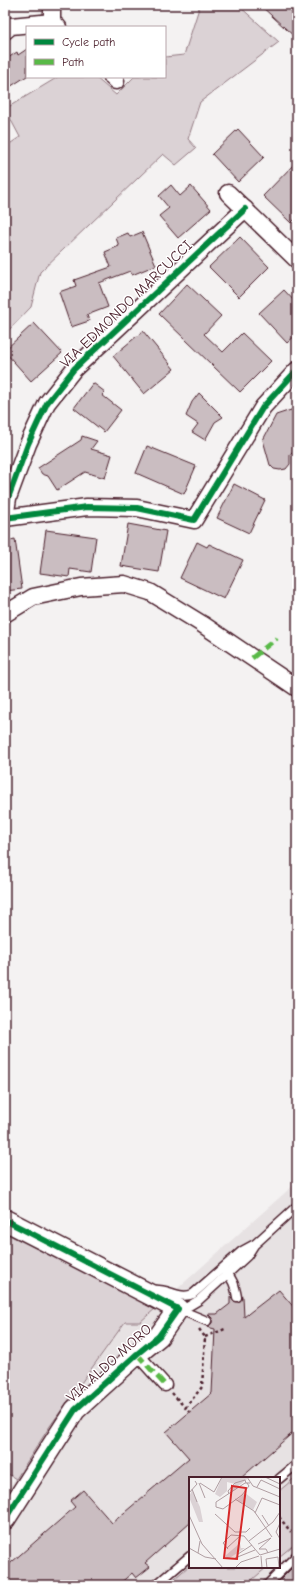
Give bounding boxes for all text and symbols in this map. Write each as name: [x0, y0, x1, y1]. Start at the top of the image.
legend: [26, 26, 166, 78]
text: Cycle path: [62, 35, 115, 49]
text: Path: [62, 55, 84, 69]
street label: VIA EDMONDO MARCUCCI: [56, 236, 196, 372]
street label: VIA ALDO MORO: [63, 1320, 155, 1406]
inset map: [189, 1477, 280, 1568]

